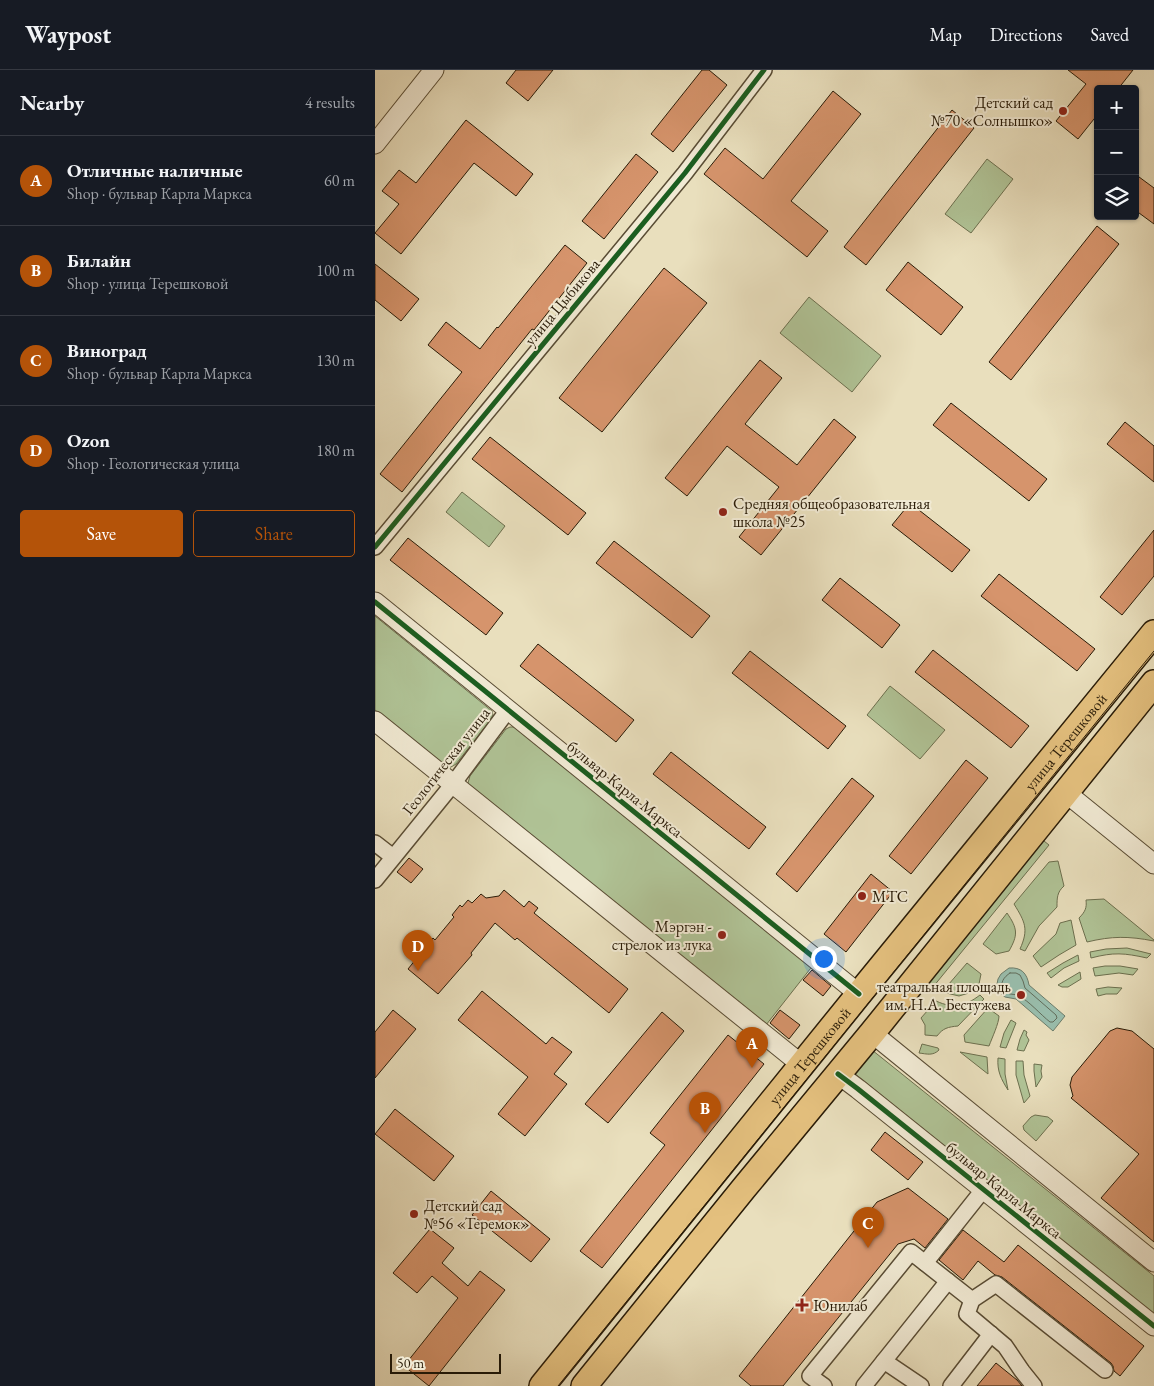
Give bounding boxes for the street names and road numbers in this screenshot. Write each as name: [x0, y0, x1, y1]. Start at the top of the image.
street label: улица Цыбикова: [520, 254, 605, 350]
street label: улица Терешковой: [1019, 688, 1112, 795]
street label: Геологическая улица: [397, 702, 495, 819]
street label: бульвар Карла Маркса: [563, 736, 688, 843]
street label: улица Терешковой: [763, 1002, 855, 1109]
street label: бульвар Карла Маркса: [942, 1137, 1067, 1244]

